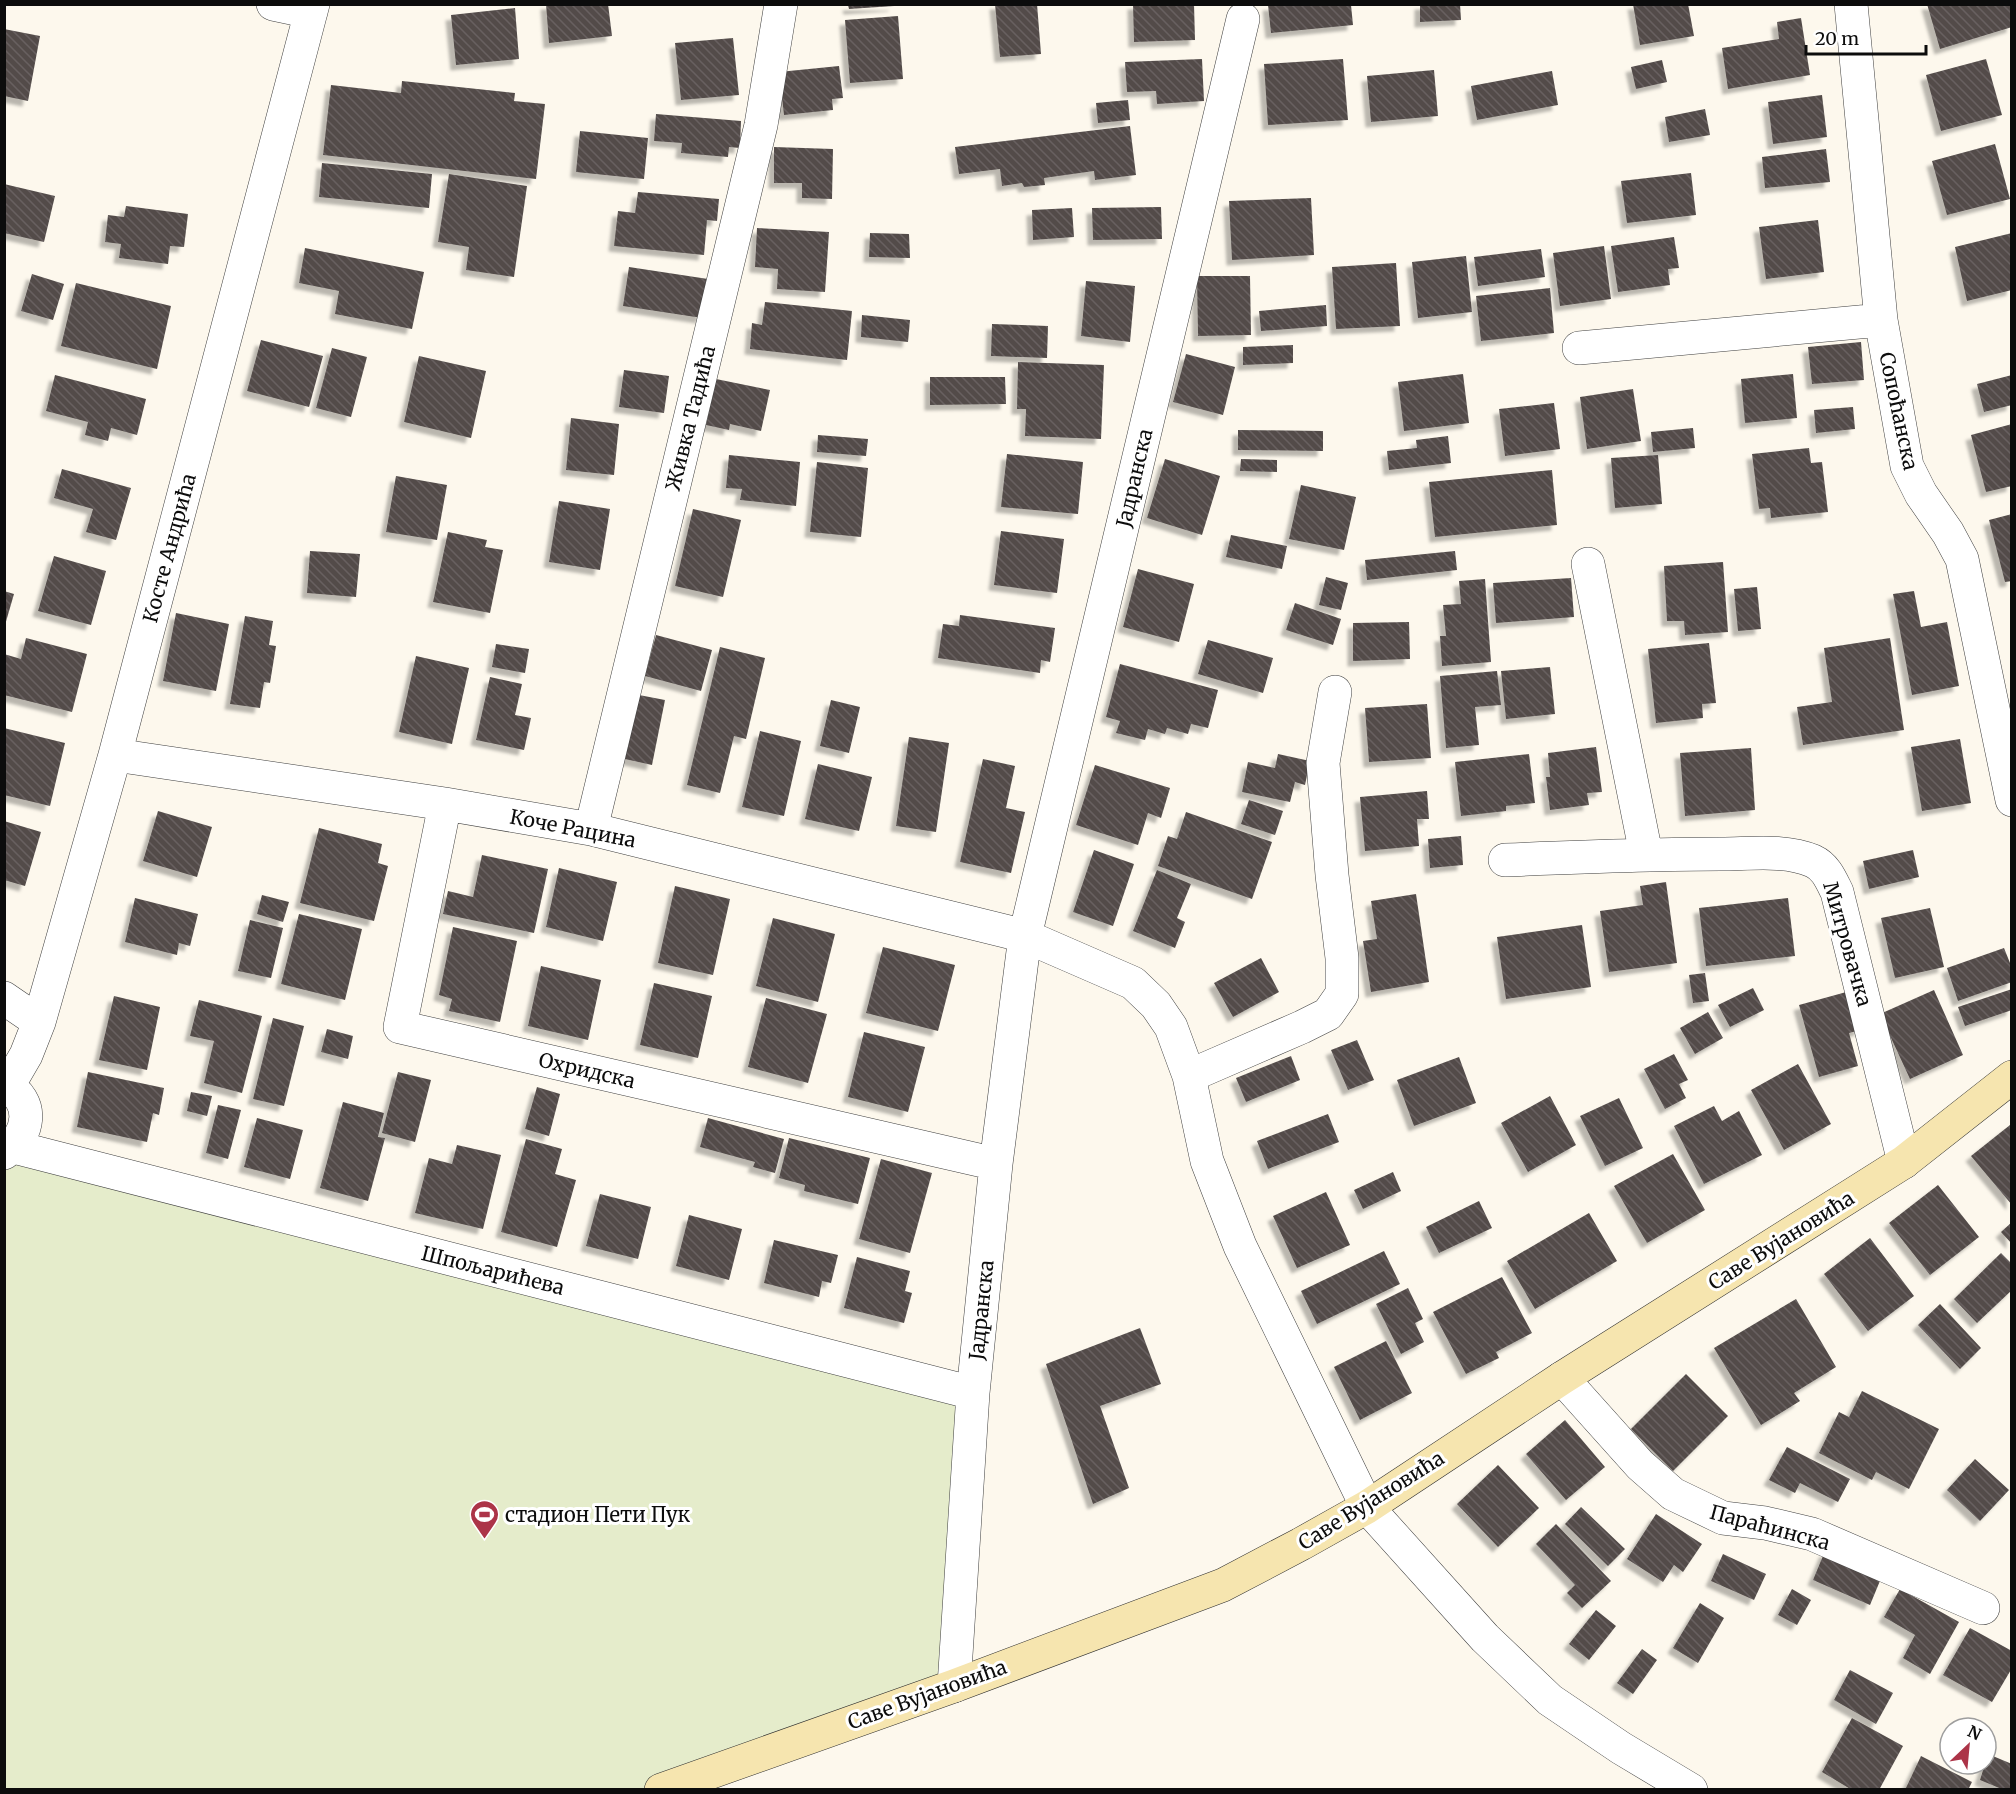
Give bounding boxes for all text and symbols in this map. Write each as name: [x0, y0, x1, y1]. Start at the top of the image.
scale bar: [1806, 18, 1926, 56]
text: 20 m: [1815, 27, 1859, 50]
street label: Живка Тадића: [660, 343, 720, 493]
street label: Сопоћанска: [1874, 350, 1924, 472]
street label: Јадранска: [1110, 426, 1158, 531]
street label: Косте Андрића: [137, 470, 201, 625]
street label: Коче Рацина: [508, 804, 638, 853]
street label: Митровачка: [1818, 879, 1878, 1010]
street label: Охридска: [536, 1047, 638, 1093]
street label: Саве Вујановића: [1703, 1185, 1859, 1295]
street label: Шпољарићева: [419, 1240, 567, 1300]
street label: Јадранска: [963, 1259, 999, 1362]
street label: Саве Вујановића: [1293, 1445, 1449, 1555]
sports icon: стадион Пети Пук: [468, 1498, 500, 1540]
street label: Параћинска: [1707, 1499, 1833, 1555]
place label: стадион Пети Пук: [505, 1502, 690, 1527]
street label: Саве Вујановића: [844, 1654, 1010, 1734]
north arrow: [1938, 1716, 1998, 1776]
text: N: [1965, 1721, 1985, 1744]

